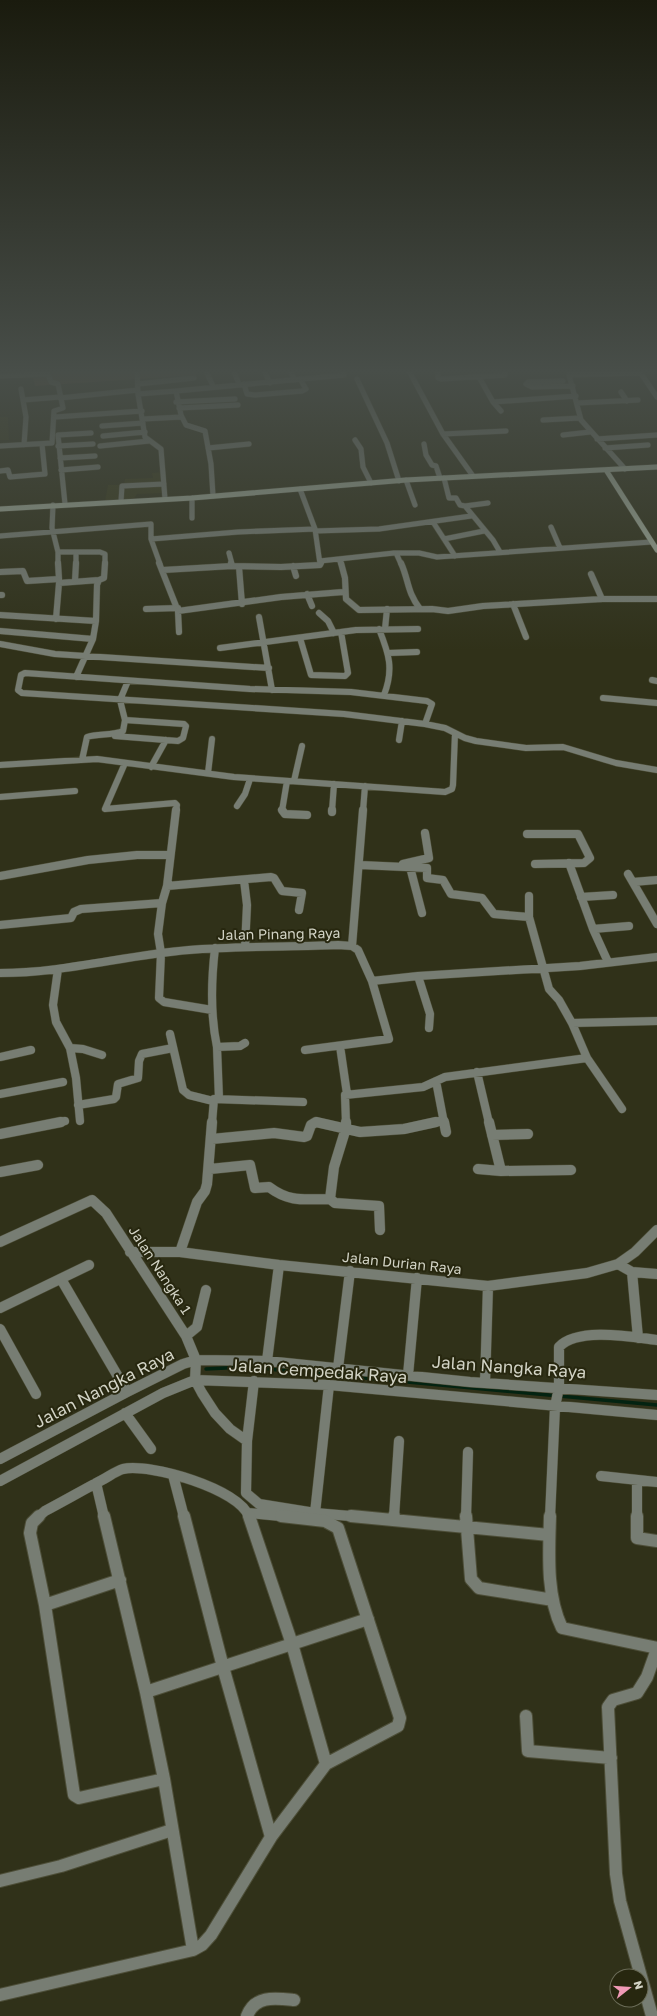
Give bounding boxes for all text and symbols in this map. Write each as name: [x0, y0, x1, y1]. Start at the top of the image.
street label: Jalan Pinang Raya: [218, 924, 340, 943]
street label: Jalan Nangka 1: [126, 1222, 195, 1317]
street label: Jalan Durian Raya: [341, 1248, 463, 1277]
street label: Jalan Nangka Raya: [30, 1343, 178, 1432]
street label: Jalan Nangka Raya: [431, 1351, 587, 1382]
street label: Jalan Cempedak Raya: [228, 1354, 408, 1387]
north arrow: [609, 1968, 649, 2008]
text: N: [632, 1979, 646, 1991]

